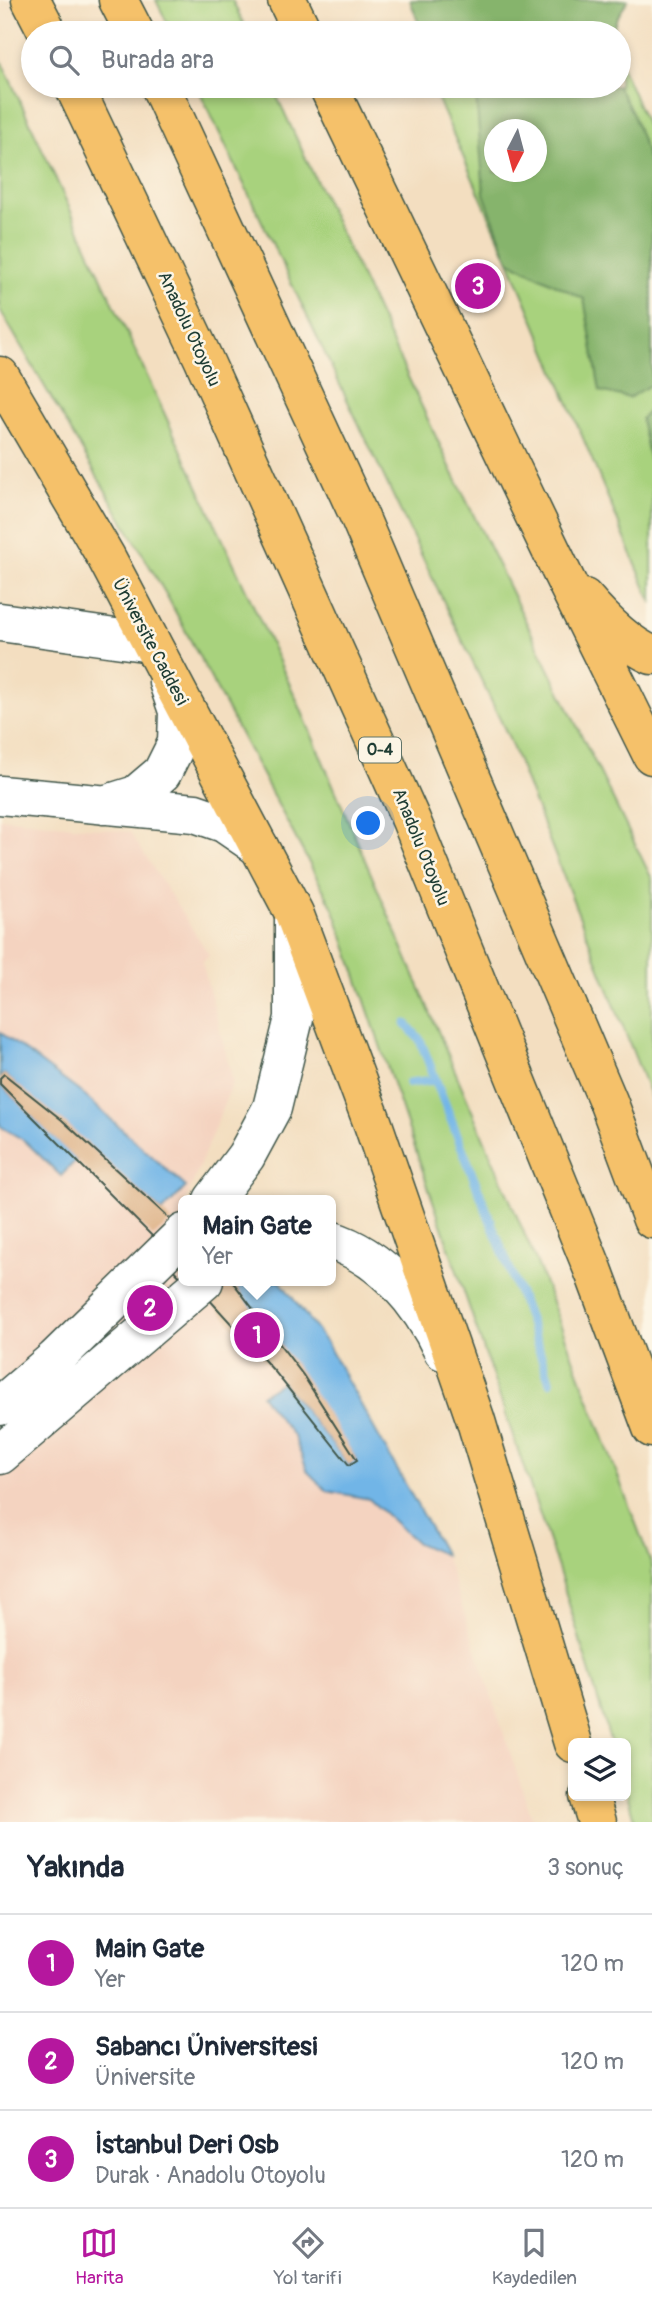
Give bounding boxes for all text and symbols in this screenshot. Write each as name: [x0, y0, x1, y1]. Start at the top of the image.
search box: [21, 21, 631, 98]
icon: search: [45, 41, 83, 79]
text: Burada ara: [101, 44, 214, 76]
north arrow: [484, 119, 547, 182]
pin: 3: [455, 260, 501, 312]
street label: Anadolu Otoyolu: [152, 268, 226, 390]
street label: Üniversite Caddesi: [107, 575, 193, 709]
road number: O-4: [359, 737, 401, 762]
street label: Anadolu Otoyolu: [387, 785, 455, 909]
your location: [351, 806, 385, 840]
popup: [178, 1195, 336, 1286]
text: Main Gate: [203, 1210, 311, 1242]
text: Yer: [203, 1242, 233, 1271]
pin: 2: [127, 1282, 173, 1334]
pin: 1: [234, 1309, 280, 1361]
map controls: [568, 1738, 631, 1801]
button: layers: [568, 1738, 631, 1801]
text: Yakında: [28, 1849, 124, 1886]
text: 3 sonuç: [547, 1853, 624, 1882]
text: Main Gate: [95, 1933, 204, 1965]
text: 1: [47, 1949, 56, 1978]
text: 120 m: [561, 1949, 624, 1978]
text: Yer: [95, 1965, 125, 1994]
text: Sabancı Üniversitesi: [95, 2031, 317, 2063]
text: 2: [45, 2047, 57, 2076]
text: 120 m: [561, 2047, 624, 2076]
text: Üniversite: [95, 2063, 195, 2092]
text: İstanbul Deri Osb: [95, 2129, 279, 2161]
text: 3: [45, 2145, 57, 2174]
text: 120 m: [561, 2145, 624, 2174]
text: Durak · Anadolu Otoyolu: [95, 2161, 326, 2190]
tab: Harita: [75, 2224, 124, 2290]
tab: Yol tarifi: [274, 2224, 342, 2290]
tab: Kaydedilen: [492, 2224, 577, 2290]

